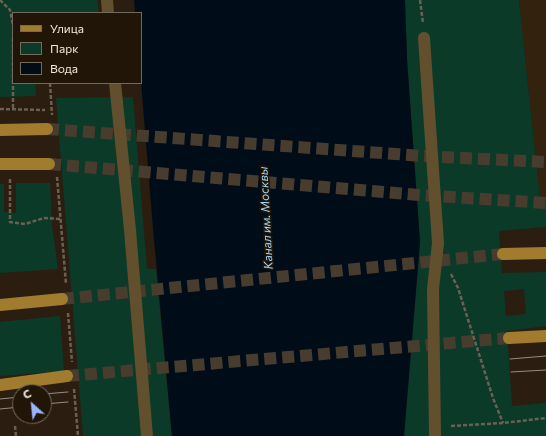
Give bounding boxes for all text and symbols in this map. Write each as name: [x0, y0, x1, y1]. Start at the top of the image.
legend: [12, 12, 142, 84]
text: Улица: [50, 21, 84, 35]
text: Парк: [50, 41, 79, 55]
text: Вода: [50, 61, 78, 75]
water label: Канал им. Москвы: [256, 166, 276, 270]
north arrow: [12, 384, 52, 424]
text: С: [20, 386, 33, 401]

